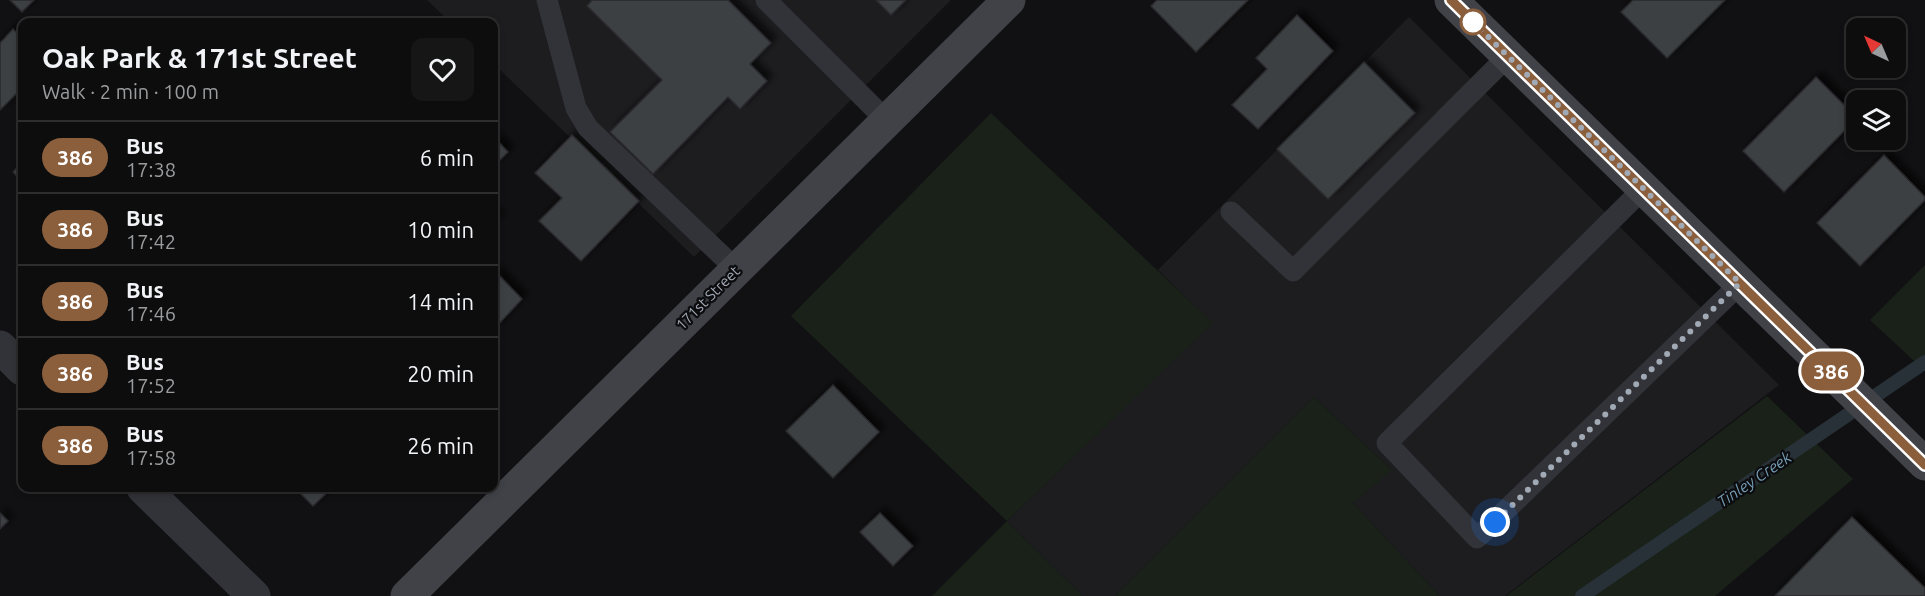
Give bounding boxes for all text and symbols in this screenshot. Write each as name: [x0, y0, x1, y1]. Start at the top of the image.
unlabelled marker: [1460, 9, 1486, 35]
north arrow: [1846, 18, 1906, 78]
map controls: [1846, 18, 1906, 150]
button: heart: [411, 38, 474, 101]
text: Oak Park & 171st Street: [42, 42, 357, 73]
text: Walk · 2 min · 100 m: [42, 80, 219, 103]
button: layers: [1846, 90, 1906, 150]
text: Bus: [126, 133, 164, 158]
text: 386: [57, 145, 93, 169]
text: 6 min: [420, 145, 474, 170]
text: 17:38: [126, 158, 176, 181]
text: Bus: [126, 205, 164, 230]
text: 386: [57, 217, 93, 241]
text: 10 min: [407, 217, 474, 242]
text: 17:42: [126, 230, 176, 253]
street label: 171st Street: [672, 262, 743, 333]
text: Bus: [126, 277, 164, 302]
text: 386: [57, 289, 93, 313]
text: 14 min: [407, 289, 474, 314]
text: 17:46: [126, 302, 176, 325]
text: Bus: [126, 349, 164, 374]
line badge: 386: [1796, 352, 1866, 391]
text: 386: [1813, 359, 1849, 383]
text: 386: [57, 361, 93, 385]
text: 20 min: [407, 361, 474, 386]
text: 17:52: [126, 374, 176, 397]
text: Bus: [126, 421, 164, 446]
text: 386: [57, 433, 93, 457]
text: 26 min: [407, 433, 474, 458]
text: 17:58: [126, 446, 176, 469]
water label: Tinley Creek: [1713, 447, 1795, 510]
your location: [1480, 507, 1510, 537]

